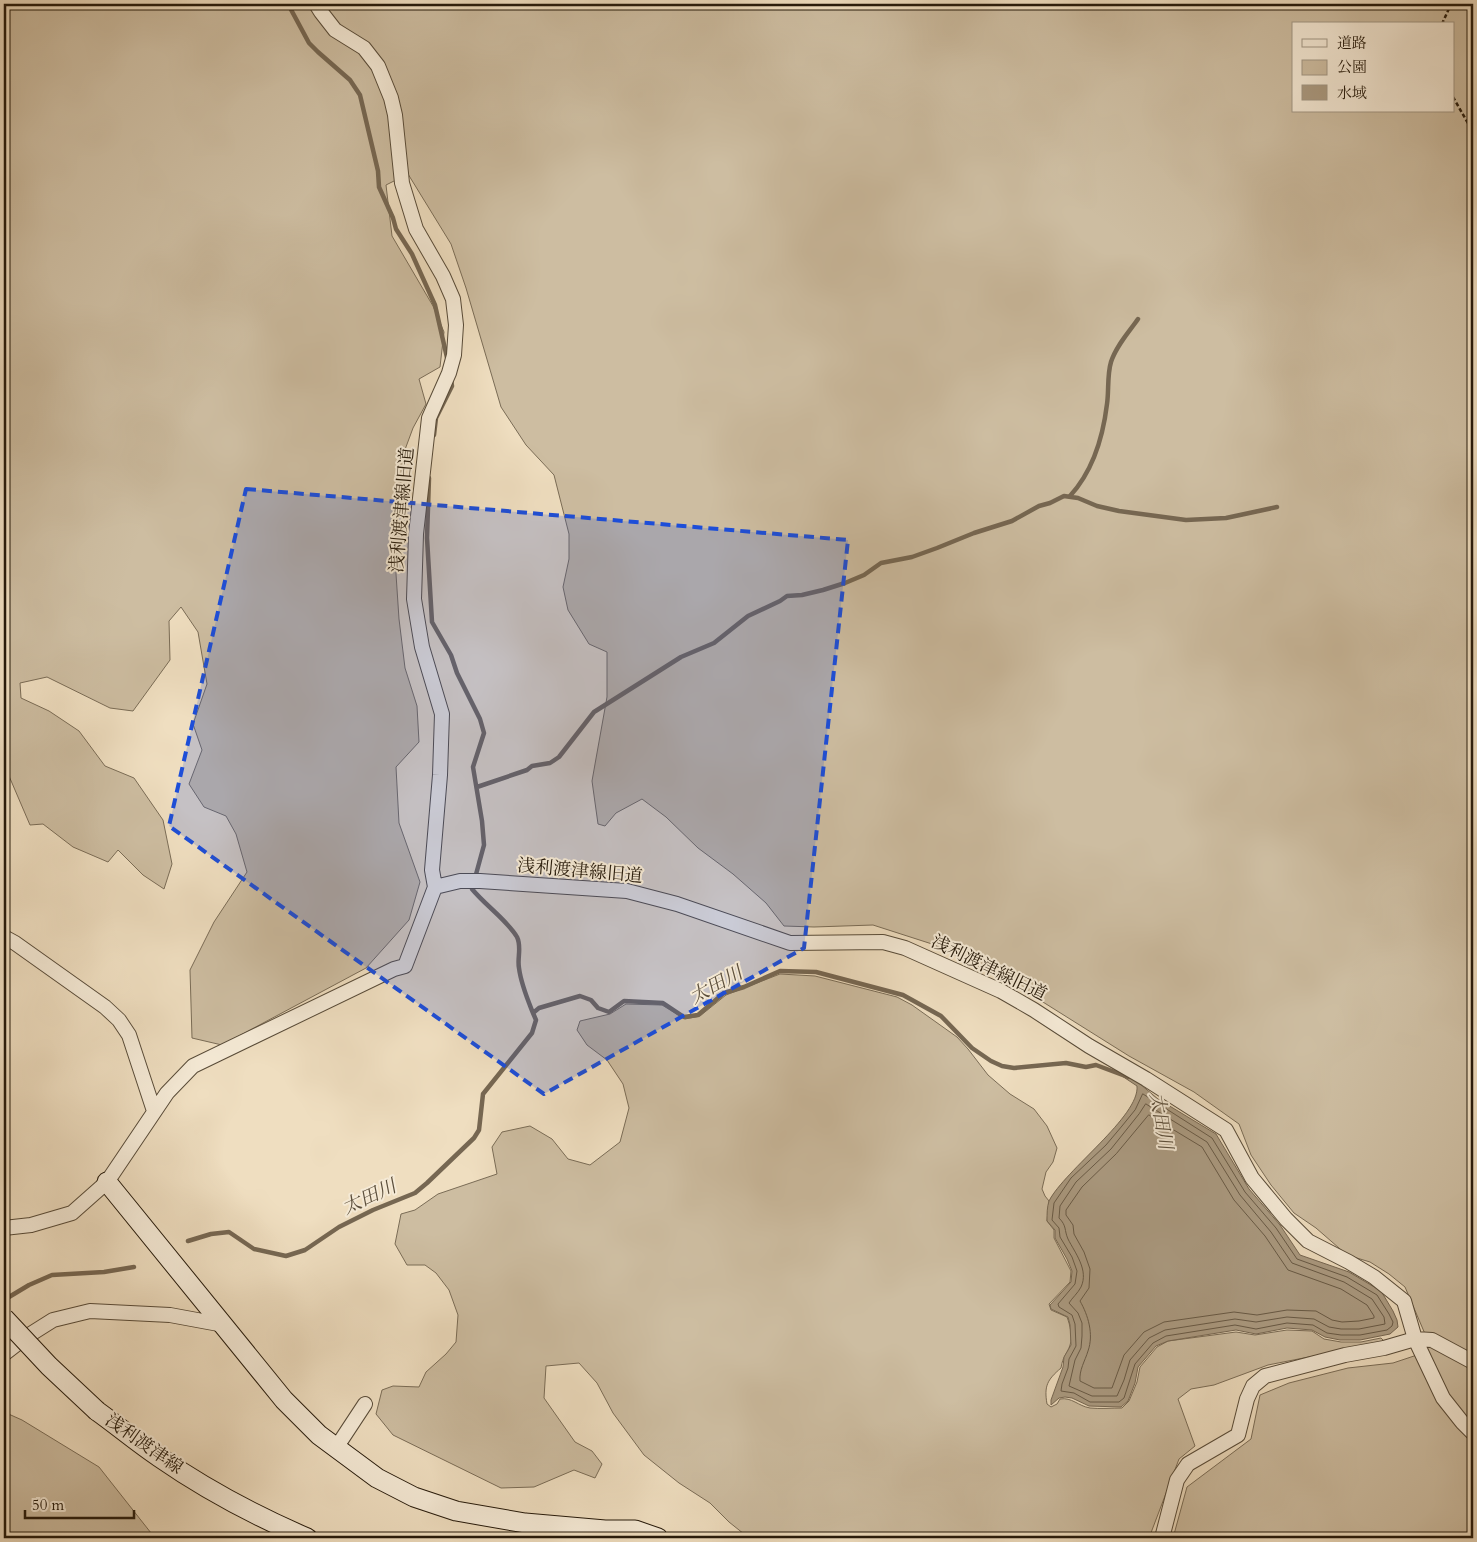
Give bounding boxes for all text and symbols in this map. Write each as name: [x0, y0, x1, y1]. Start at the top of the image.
legend: [1292, 22, 1454, 112]
text: 道路: [1337, 33, 1367, 53]
text: 公園: [1337, 57, 1367, 77]
text: 水域: [1337, 83, 1367, 103]
street label: 浅利渡津線旧道: [384, 446, 420, 574]
street label: 浅利渡津線旧道: [516, 853, 644, 889]
street label: 浅利渡津線旧道: [927, 929, 1051, 1007]
water label: 太田川: [685, 959, 749, 1010]
water label: 太田川: [1143, 1091, 1179, 1153]
water label: 太田川: [338, 1172, 402, 1221]
street label: 浅利渡津線: [100, 1408, 188, 1480]
scale bar: [25, 1487, 134, 1519]
text: 50 m: [32, 1495, 64, 1515]

